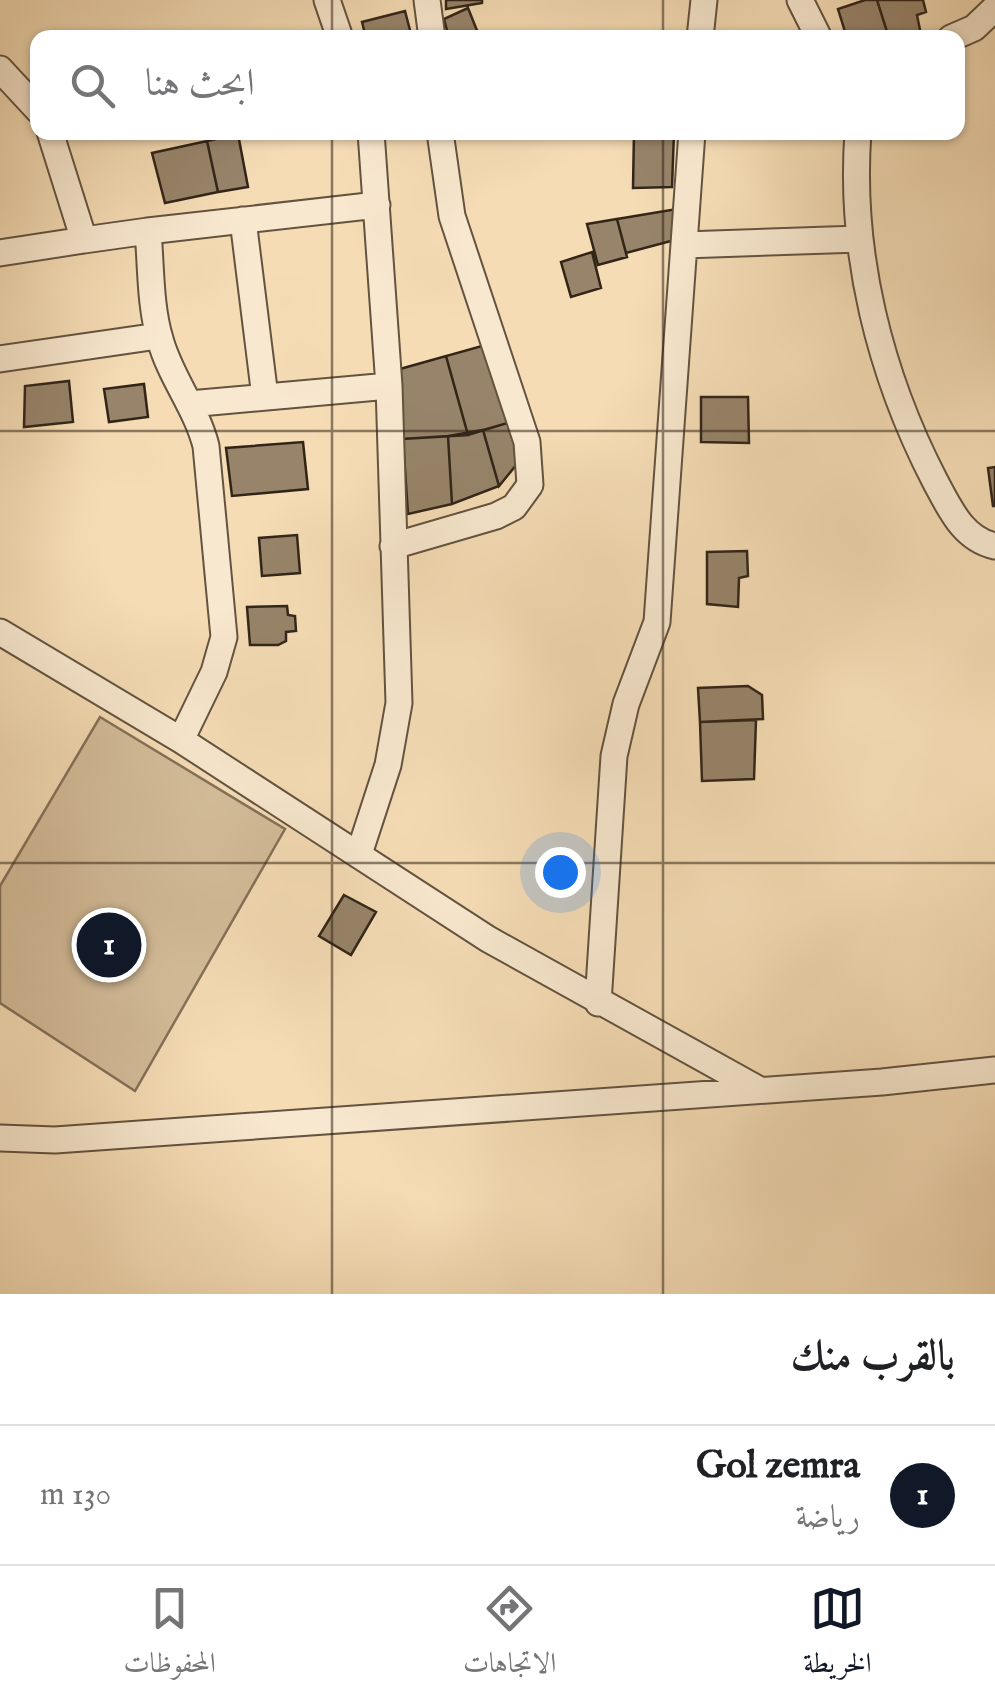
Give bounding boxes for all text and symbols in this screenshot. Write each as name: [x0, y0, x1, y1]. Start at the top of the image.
search box: [30, 30, 965, 140]
icon: search: [65, 58, 120, 113]
text: ابحث هنا: [145, 61, 255, 109]
your location: [535, 847, 586, 898]
pin: 1: [76, 908, 142, 982]
text: بالقرب منك: [791, 1331, 955, 1384]
text: Gol zemra: [696, 1443, 860, 1491]
text: 130 m: [40, 1475, 111, 1516]
text: 1: [917, 1475, 928, 1516]
text: رياضة: [795, 1498, 860, 1539]
tab: المحفوظات: [124, 1581, 216, 1690]
tab: الاتجاهات: [463, 1581, 556, 1690]
tab: الخريطة: [803, 1581, 871, 1690]

